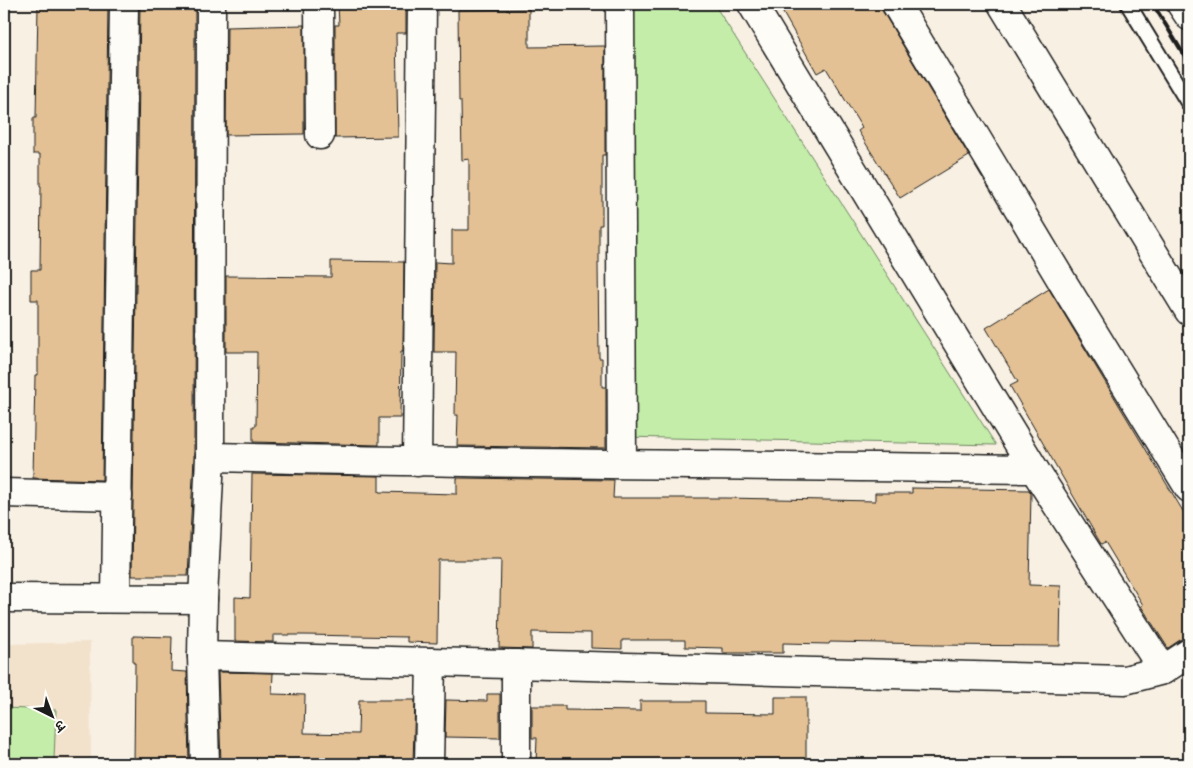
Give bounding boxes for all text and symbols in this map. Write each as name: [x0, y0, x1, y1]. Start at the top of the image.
north arrow: [28, 690, 78, 740]
text: उ: [47, 714, 71, 738]

